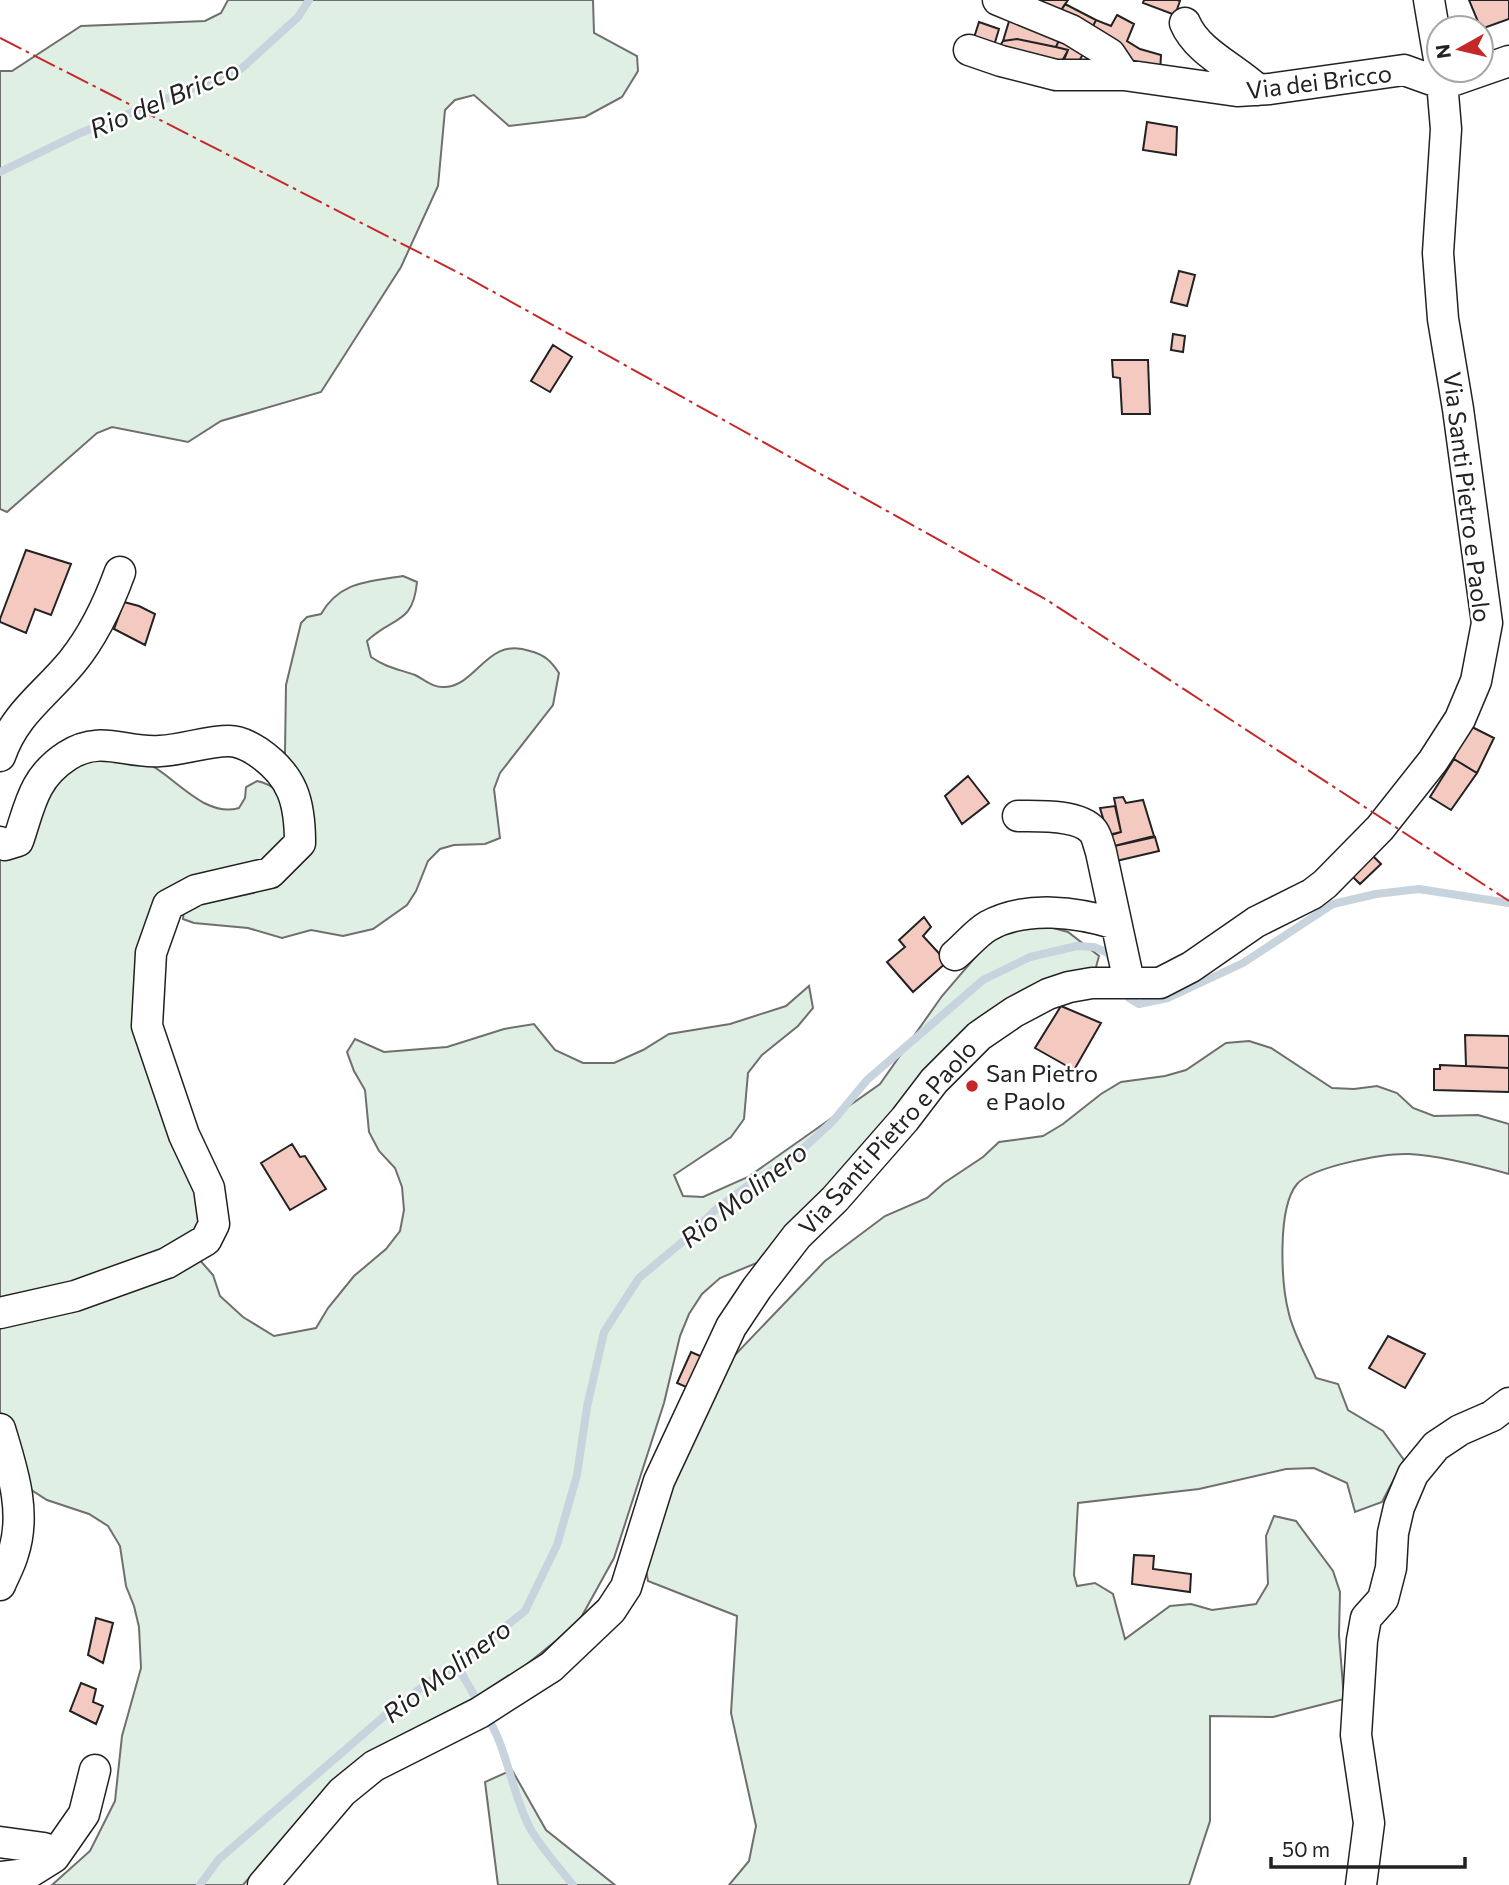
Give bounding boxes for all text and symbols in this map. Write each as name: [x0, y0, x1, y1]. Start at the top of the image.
north arrow: [1425, 14, 1495, 84]
text: N: [1430, 43, 1455, 60]
water label: Rio del Bricco: [84, 52, 244, 144]
street label: Via dei Bricco: [1245, 58, 1393, 104]
street label: Via Santi Pietro e Paolo: [1438, 370, 1498, 624]
street label: Via Santi Pietro e Paolo: [792, 1034, 982, 1240]
place label: San Pietro e Paolo: [986, 1058, 1098, 1115]
marker: San Pietro e Paolo: [964, 1078, 980, 1094]
water label: Rio Molinero: [673, 1135, 813, 1253]
water label: Rio Molinero: [376, 1612, 516, 1728]
scale bar: [1271, 1826, 1465, 1870]
text: 50 m: [1282, 1836, 1330, 1861]

